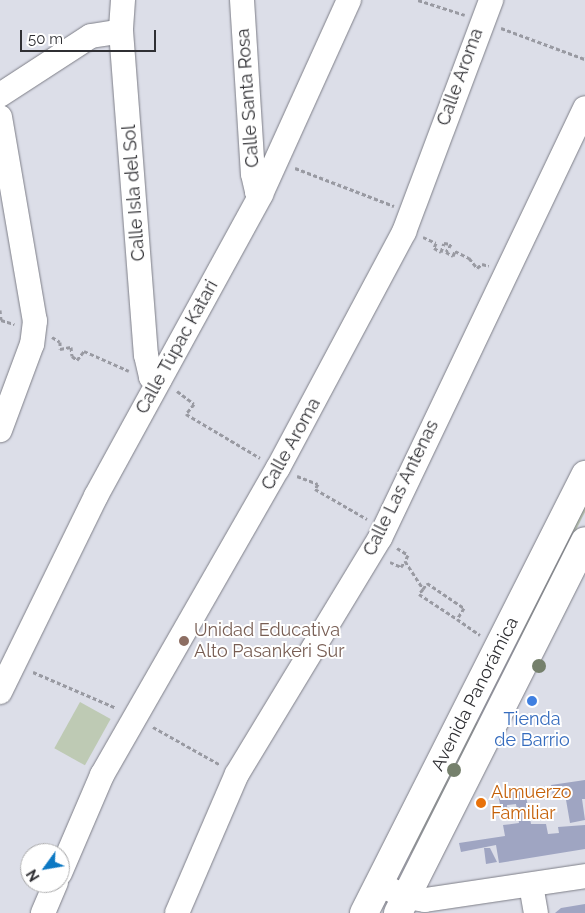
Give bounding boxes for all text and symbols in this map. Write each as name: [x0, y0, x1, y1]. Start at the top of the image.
scale bar: [22, 20, 159, 52]
street label: Calle Aroma: [432, 25, 488, 129]
street label: Calle Santa Rosa: [232, 28, 264, 168]
text: 50 m: [28, 30, 63, 48]
street label: Calle Isla del Sol: [118, 124, 150, 262]
street label: Calle Túpac Katari: [131, 276, 223, 418]
street label: Calle Aroma: [257, 394, 325, 494]
street label: Calle Las Antenas: [359, 416, 443, 560]
street label: Avenida Panorámica: [427, 613, 523, 775]
place label: Unidad Educativa Alto Pasankeri Sur: [194, 620, 345, 662]
marker: Unidad Educativa Alto Pasankeri Sur: [178, 635, 190, 647]
marker: Tienda de Barrio: [526, 695, 538, 707]
place label: Tienda de Barrio: [494, 709, 570, 752]
place label: Almuerzo Familiar: [491, 782, 572, 824]
marker: Almuerzo Familiar: [475, 797, 487, 809]
north arrow: [20, 843, 70, 893]
text: N: [24, 867, 43, 884]

